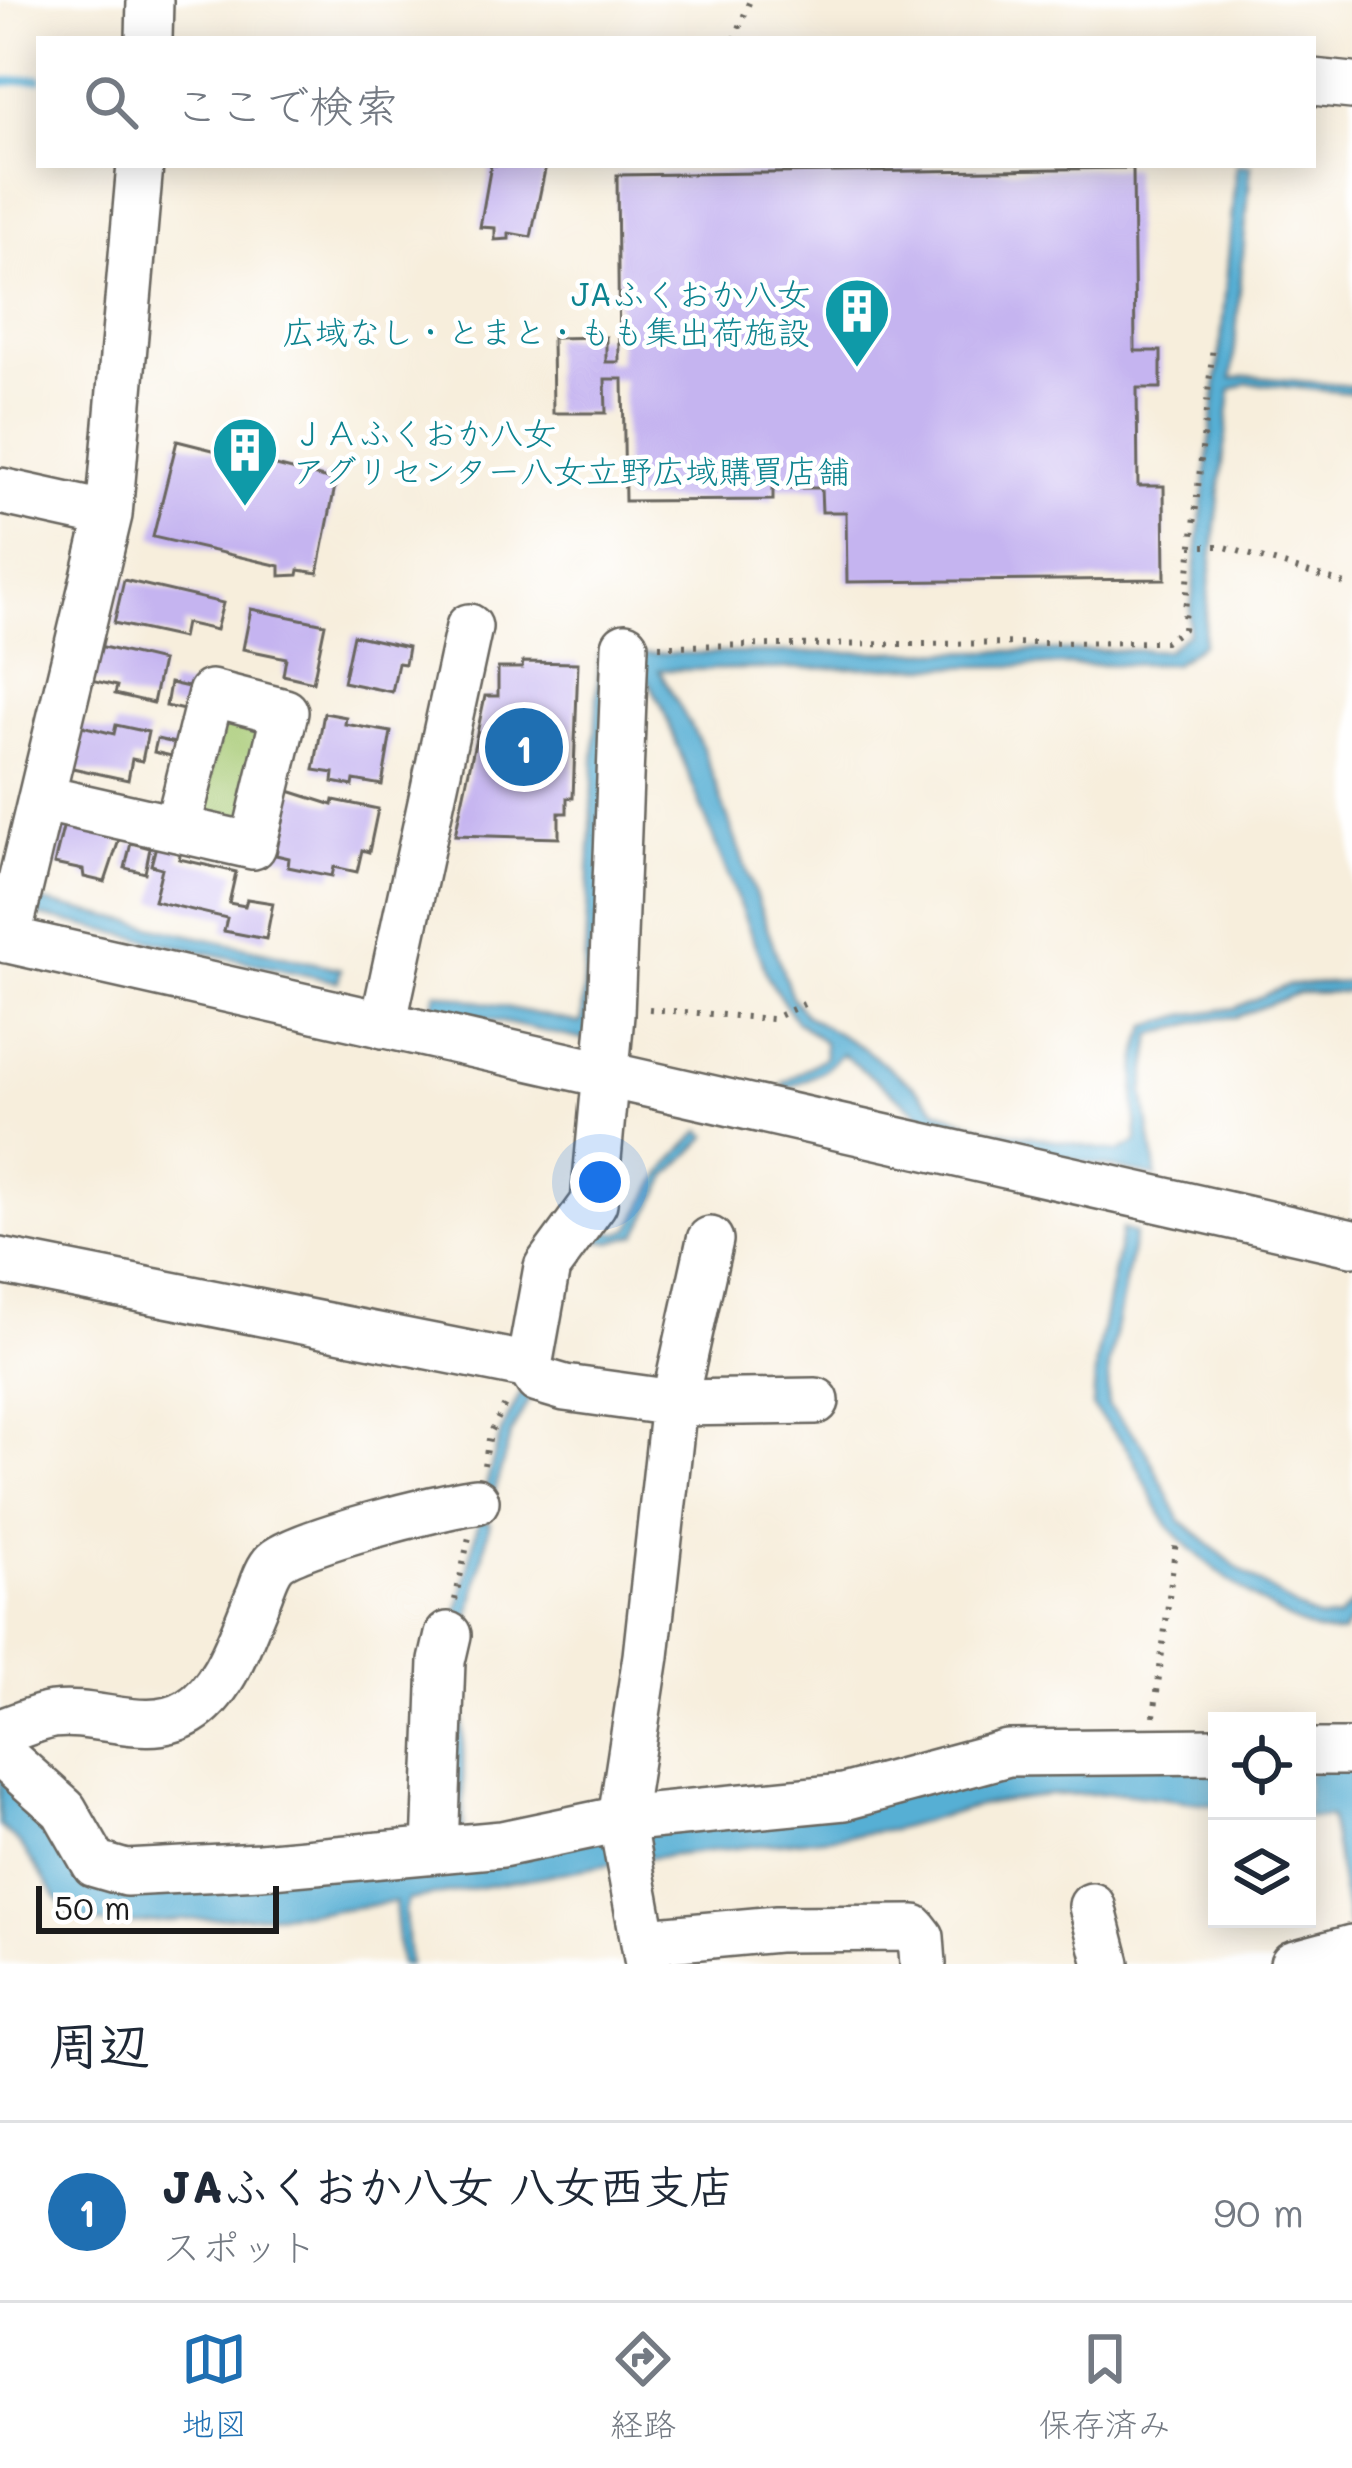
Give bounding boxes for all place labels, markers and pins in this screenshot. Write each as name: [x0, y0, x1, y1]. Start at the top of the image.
place label: JAふくおか八女 広域なし・とまと・もも集出荷施設: [282, 271, 810, 352]
building icon: JAふくおか八女 広域なし・とまと・もも集出荷施設: [822, 276, 892, 370]
place label: ＪＡふくおか八女 アグリセンター八女立野広域購買店舗: [292, 410, 850, 491]
building icon: ＪＡふくおか八女 アグリセンター八女立野広域購買店舗: [210, 415, 280, 509]
pin: 1: [485, 702, 563, 792]

